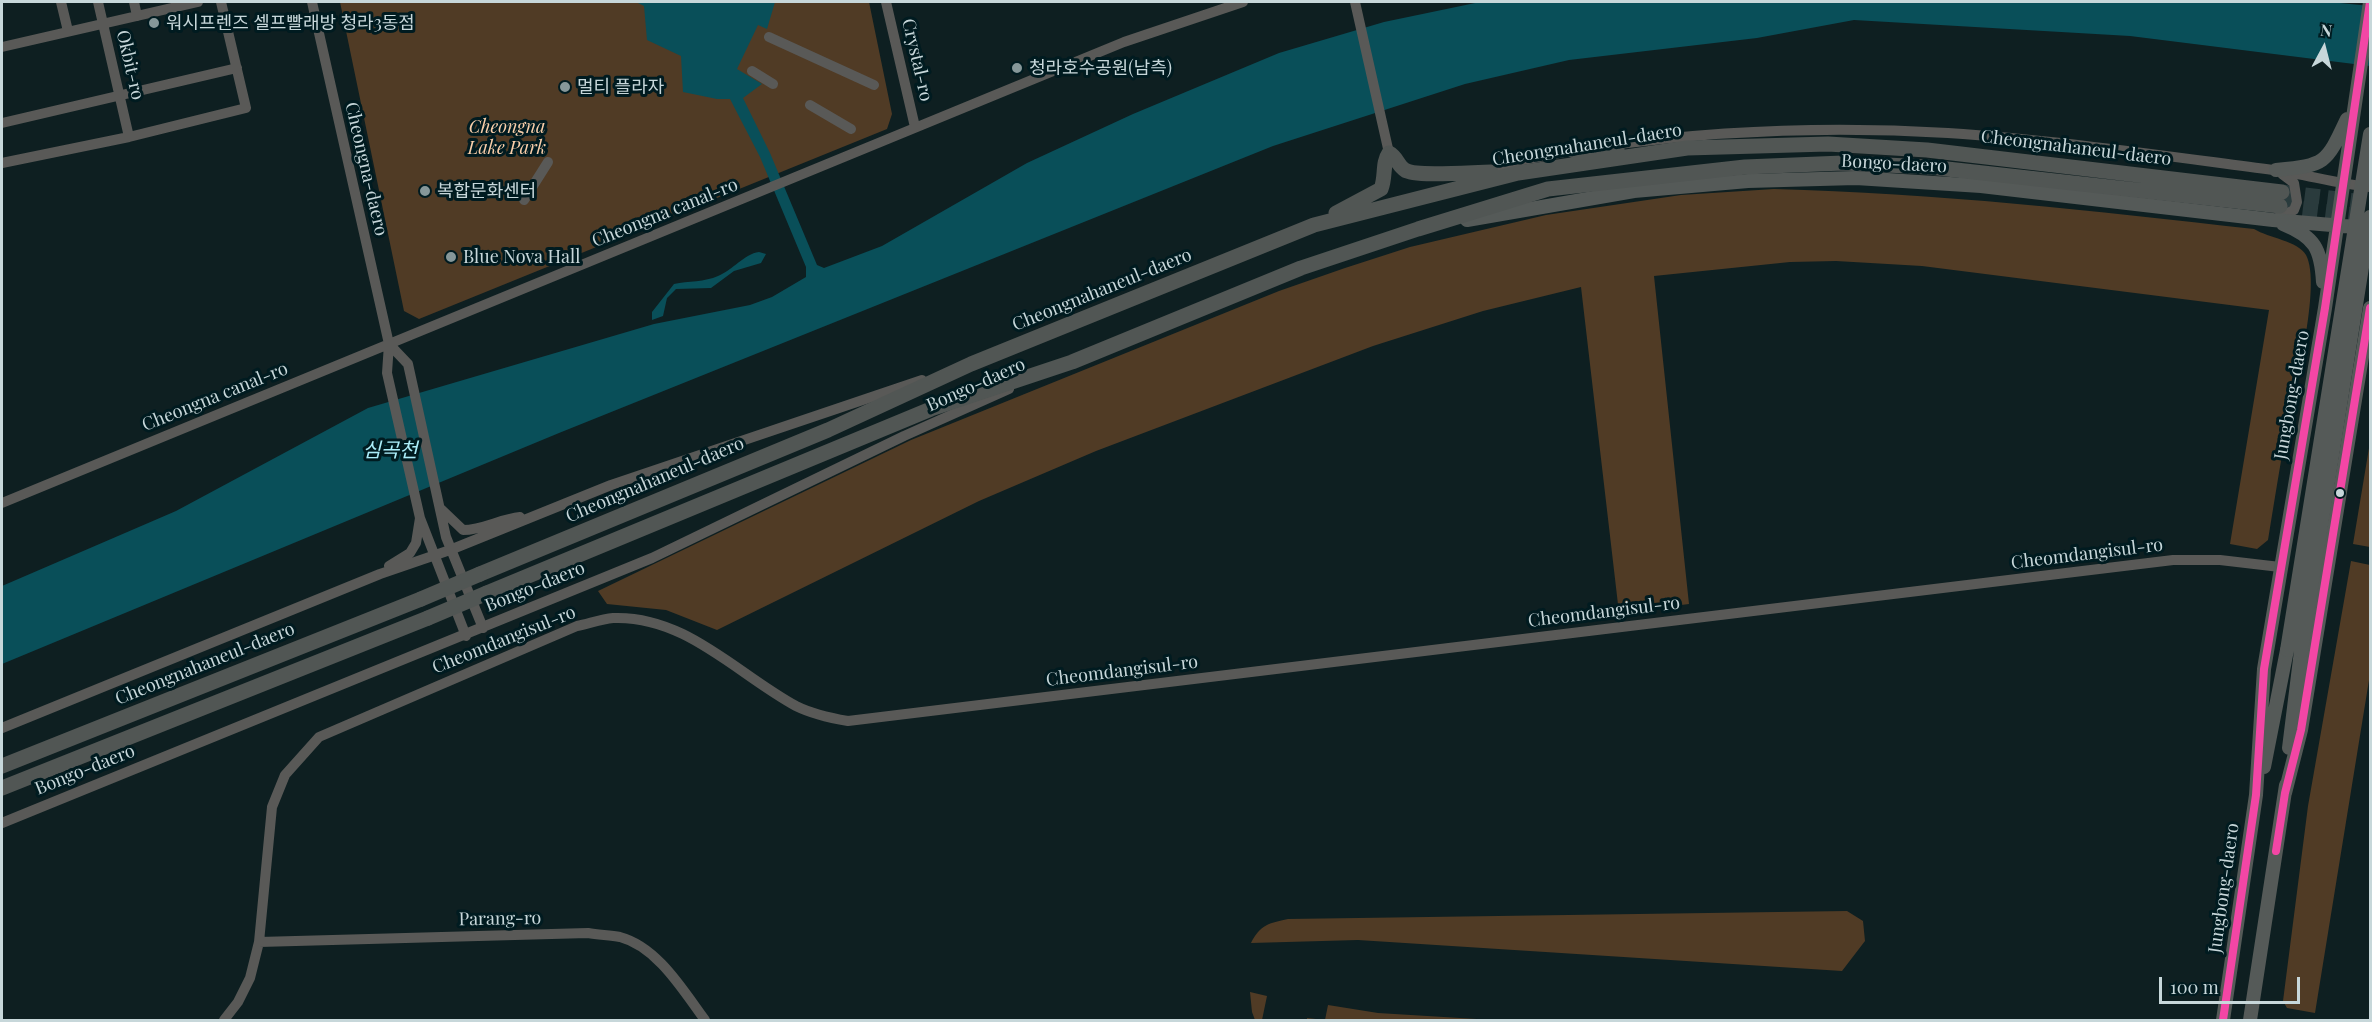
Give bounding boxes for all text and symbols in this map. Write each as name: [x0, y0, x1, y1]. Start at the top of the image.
place label: 워시프렌즈 셀프빨래방 청라3동점: [166, 12, 415, 34]
marker: 워시프렌즈 셀프빨래방 청라3동점: [147, 16, 161, 30]
street label: Crystal-ro: [897, 16, 937, 104]
north arrow: [2294, 18, 2354, 78]
text: N: [2319, 19, 2333, 41]
street label: Okbit-ro: [112, 28, 148, 102]
place label: 청라호수공원(남측): [1029, 57, 1172, 79]
marker: 청라호수공원(남측): [1010, 61, 1024, 75]
place label: 멀티 플라자: [577, 76, 664, 98]
marker: 멀티 플라자: [558, 80, 572, 94]
street label: Cheongna-daero: [340, 100, 392, 238]
park label: Cheongna Lake Park: [468, 116, 546, 158]
street label: Cheongnahaneul-daero: [1491, 119, 1683, 171]
street label: Cheongnahaneul-daero: [1980, 126, 2172, 170]
street label: Bongo-daero: [1841, 150, 1947, 178]
street label: Cheongna canal-ro: [589, 174, 741, 252]
place label: 복합문화센터: [437, 180, 536, 202]
marker: 복합문화센터: [418, 184, 432, 198]
street label: Cheongnahaneul-daero: [1009, 244, 1195, 336]
place label: Blue Nova Hall: [463, 246, 580, 268]
marker: Blue Nova Hall: [444, 250, 458, 264]
street label: Jungbong-daero: [2270, 329, 2314, 461]
street label: Bongo-daero: [923, 354, 1029, 416]
street label: Cheongna canal-ro: [139, 358, 291, 436]
street label: Cheongnahaneul-daero: [563, 433, 747, 527]
water label: 심곡천: [362, 439, 418, 463]
unlabelled marker: [2334, 487, 2346, 499]
street label: Cheomdangisul-ro: [2010, 534, 2164, 574]
street label: Bongo-daero: [482, 557, 588, 617]
street label: Cheomdangisul-ro: [1527, 592, 1681, 632]
street label: Cheomdangisul-ro: [429, 601, 579, 679]
street label: Cheongnahaneul-daero: [112, 618, 298, 710]
street label: Cheomdangisul-ro: [1045, 651, 1199, 691]
street label: Bongo-daero: [32, 740, 138, 800]
street label: Jungbong-daero: [2204, 822, 2244, 954]
street label: Parang-ro: [458, 907, 542, 931]
scale bar: [2162, 965, 2303, 1003]
text: 100 m: [2170, 975, 2219, 999]

